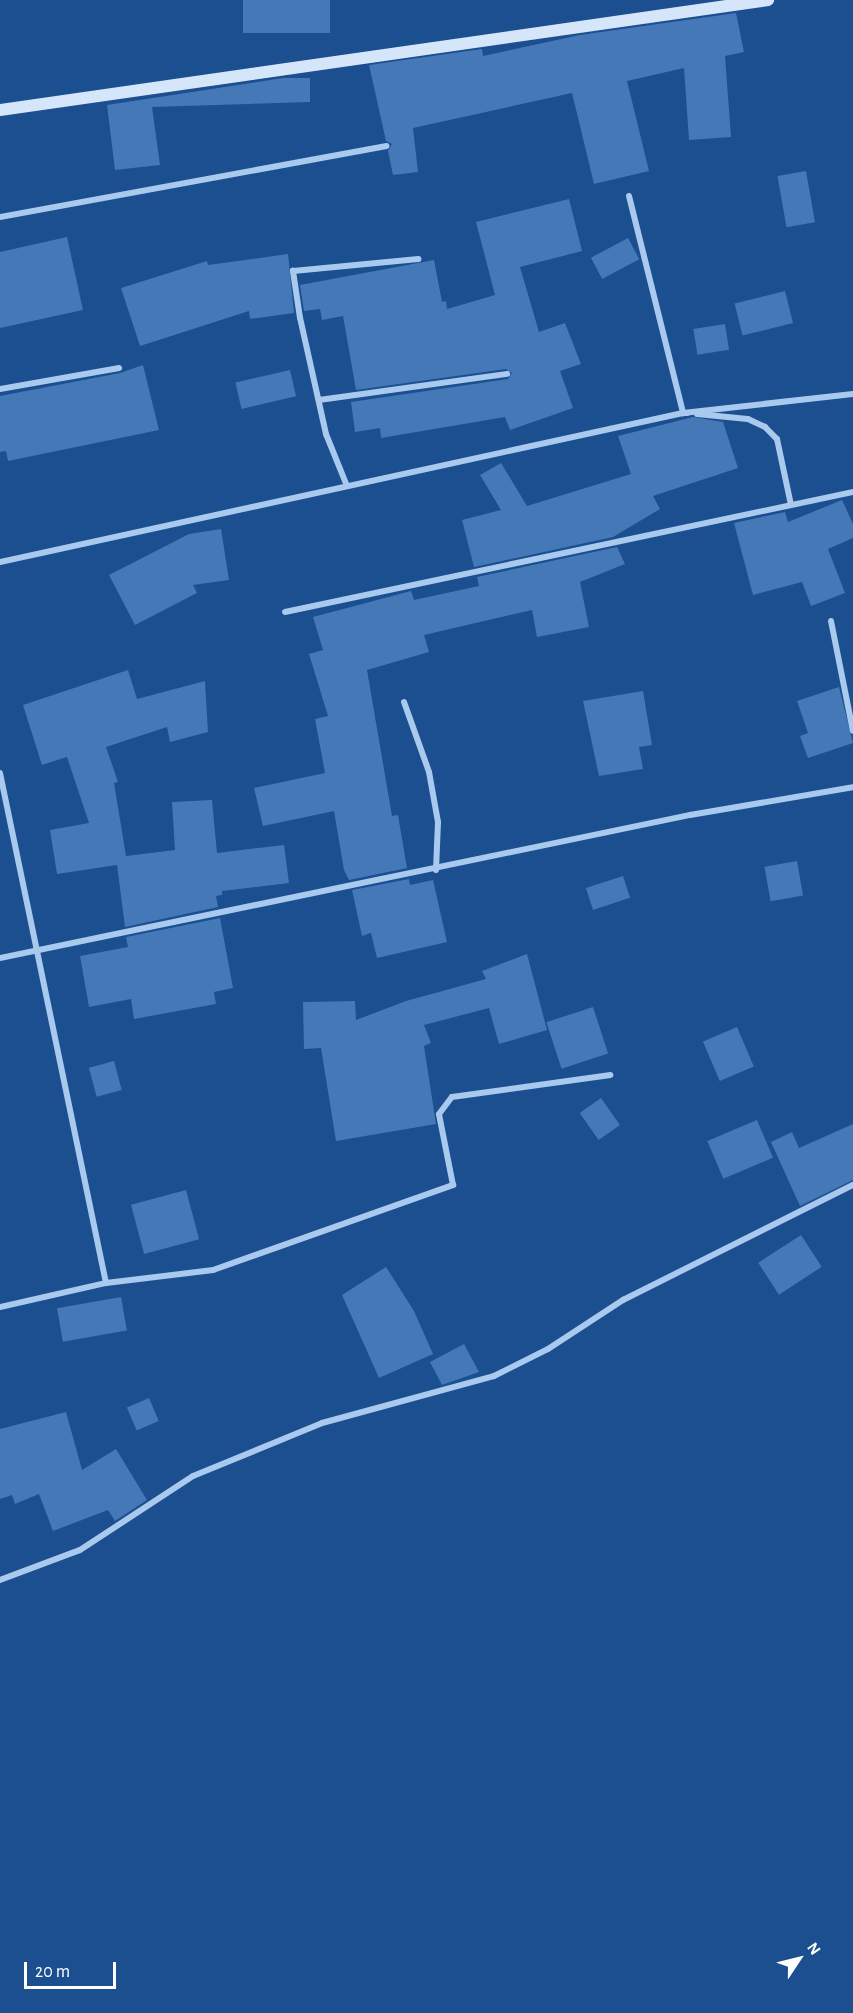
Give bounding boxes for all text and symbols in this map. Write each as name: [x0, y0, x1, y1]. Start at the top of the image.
north arrow: [769, 1929, 829, 1989]
text: N: [804, 1940, 823, 1958]
scale bar: [27, 1950, 118, 1988]
text: 20 m: [35, 1963, 70, 1981]

